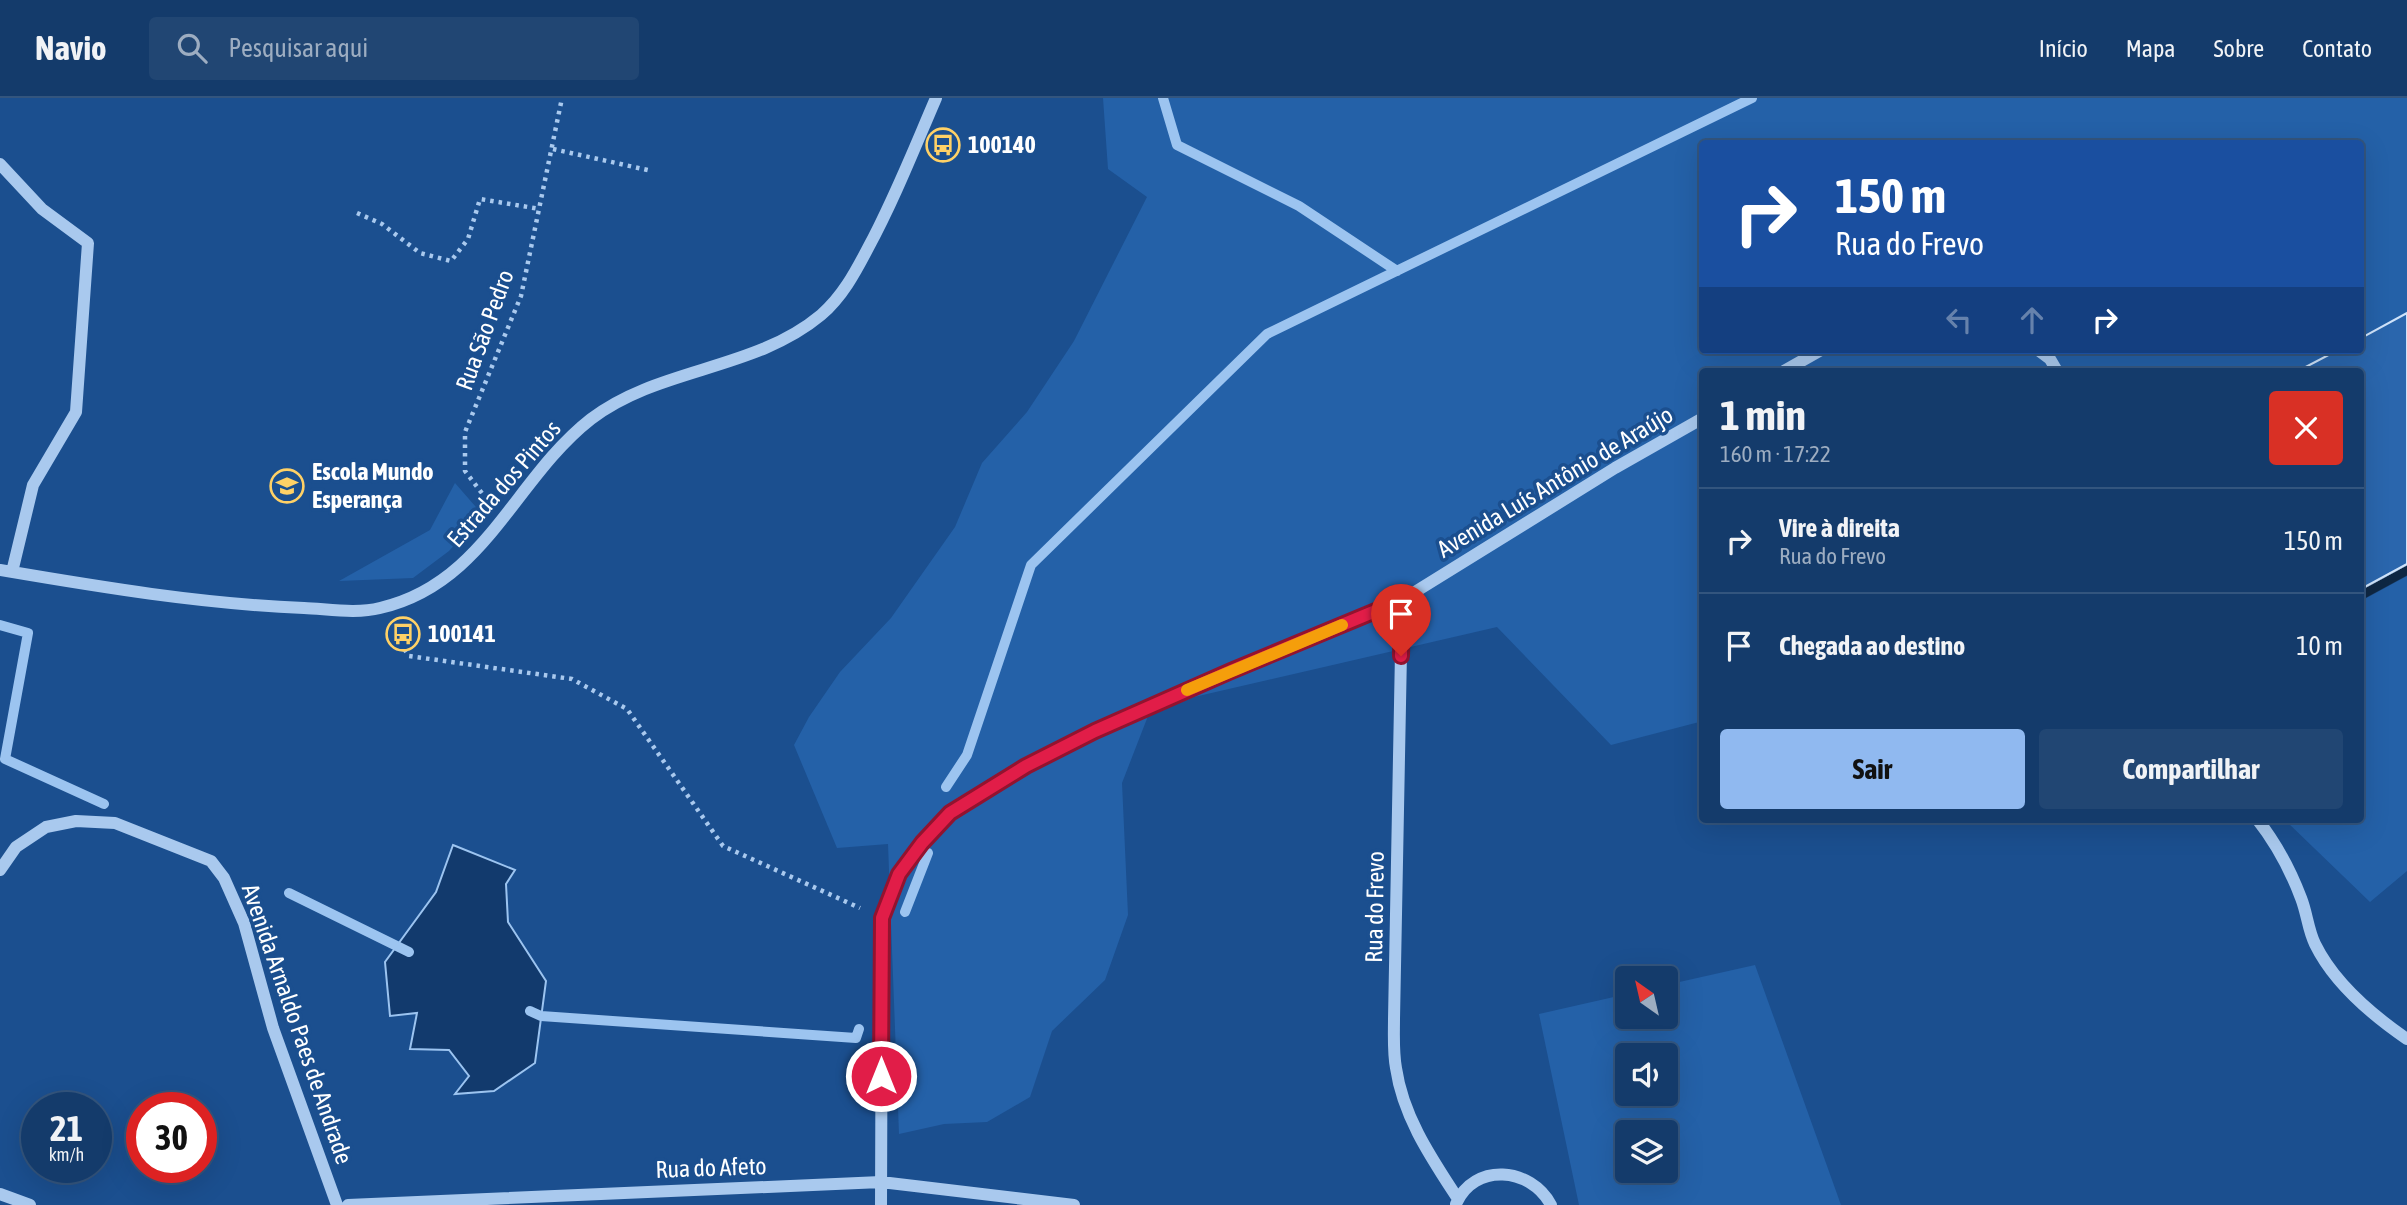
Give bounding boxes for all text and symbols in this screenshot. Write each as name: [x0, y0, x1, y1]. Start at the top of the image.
search box: [149, 17, 639, 80]
text: Navio: [35, 29, 107, 67]
icon: search: [173, 29, 211, 67]
text: Pesquisar aqui: [229, 33, 368, 63]
text: Início: [2039, 35, 2088, 62]
text: Mapa: [2126, 35, 2176, 62]
text: Sobre: [2214, 35, 2264, 62]
text: Contato: [2302, 35, 2372, 62]
bus stop icon: 100140: [924, 126, 962, 164]
place label: 100140: [968, 131, 1036, 158]
text: 150 m: [1835, 167, 1946, 223]
icon: right: [1720, 168, 1811, 259]
text: Rua do Frevo: [1835, 225, 1984, 262]
street label: Rua São Pedro: [450, 266, 519, 394]
icon: left: [1940, 301, 1978, 339]
icon: ahead: [2013, 301, 2051, 339]
icon: right: [2086, 301, 2124, 339]
text: 1 min: [1720, 391, 1806, 439]
button: close: [2269, 391, 2343, 465]
street label: Avenida Luís Antônio de Araújo: [1432, 400, 1677, 563]
street label: Estrada dos Pintos: [441, 415, 566, 552]
text: 160 m · 17:22: [1720, 441, 1831, 467]
place label: Escola Mundo Esperança: [312, 458, 434, 513]
school or university icon: Escola Mundo Esperança: [268, 467, 306, 505]
text: Vire à direita: [1779, 513, 1900, 543]
icon: right: [1720, 522, 1758, 560]
text: 150 m: [2284, 526, 2343, 556]
text: Rua do Frevo: [1779, 543, 1886, 569]
pin: [1371, 584, 1431, 656]
icon: arrive: [1382, 595, 1420, 633]
bus stop icon: 100141: [384, 615, 422, 653]
place label: 100141: [428, 620, 496, 647]
icon: arrive: [1720, 627, 1758, 665]
text: Chegada ao destino: [1779, 631, 1965, 661]
text: 10 m: [2296, 631, 2343, 661]
button: Sair: [1720, 729, 2025, 809]
button: Compartilhar: [2039, 729, 2343, 809]
street label: Rua do Frevo: [1360, 851, 1389, 963]
street label: Avenida Arnaldo Paes de Andrade: [237, 880, 358, 1167]
north arrow: [1615, 966, 1678, 1029]
map controls: [1615, 966, 1678, 1183]
position arrow: [844, 1039, 918, 1113]
button: sound: [1615, 1043, 1678, 1106]
speed limit sign: 30: [126, 1092, 217, 1183]
text: 21: [50, 1108, 83, 1148]
button: layers: [1615, 1120, 1678, 1183]
text: km/h: [49, 1144, 84, 1165]
street label: Rua do Afeto: [655, 1152, 767, 1183]

